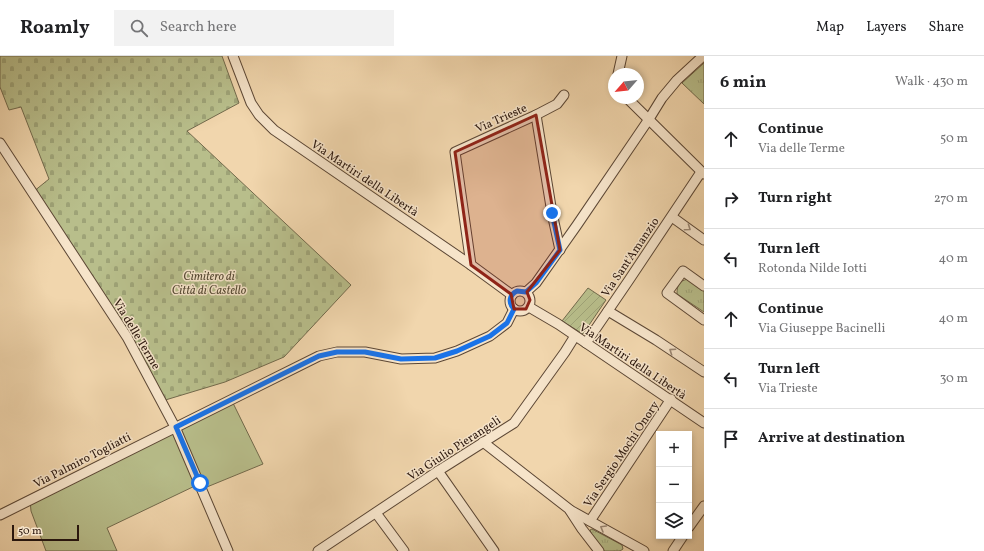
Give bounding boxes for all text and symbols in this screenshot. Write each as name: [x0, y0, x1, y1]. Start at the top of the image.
search box: [114, 10, 394, 46]
text: Roamly: [20, 15, 90, 41]
icon: search: [128, 17, 150, 39]
text: Search here: [160, 17, 237, 38]
text: Map: [816, 18, 844, 37]
text: Layers: [866, 18, 906, 37]
text: Share: [928, 18, 964, 37]
north arrow: [608, 68, 644, 104]
text: 6 min: [720, 71, 766, 94]
text: Walk · 430 m: [895, 73, 968, 91]
street label: Via Trieste: [473, 100, 530, 137]
text: Continue: [758, 119, 823, 140]
icon: ahead: [720, 128, 742, 150]
text: 50 m: [940, 130, 968, 148]
street label: Via Martiri della Libertà: [308, 137, 421, 221]
text: Via delle Terme: [758, 140, 845, 158]
icon: right: [720, 188, 742, 210]
text: Turn right: [758, 188, 832, 209]
text: 270 m: [934, 190, 968, 208]
route end: [543, 204, 561, 222]
street label: Via Sant'Amanzio: [598, 215, 663, 301]
one-way arrow: [684, 223, 691, 231]
text: Turn left: [758, 239, 820, 260]
icon: left: [720, 248, 742, 270]
text: 40 m: [939, 250, 968, 268]
text: Rotonda Nilde Iotti: [758, 260, 867, 278]
park label: Cimitero di Città di Castello: [172, 269, 247, 299]
street label: Via delle Terme: [109, 296, 164, 373]
text: Continue: [758, 299, 823, 320]
icon: ahead: [720, 308, 742, 330]
text: 40 m: [939, 310, 968, 328]
street label: Via Martiri della Libertà: [576, 320, 689, 404]
text: Via Giuseppe Bacinelli: [758, 320, 885, 338]
one-way arrow: [669, 348, 676, 355]
text: Turn left: [758, 359, 820, 380]
icon: left: [720, 368, 742, 390]
text: 30 m: [940, 370, 968, 388]
text: Via Trieste: [758, 380, 818, 398]
street label: Via Sergio Mochi Onory: [580, 398, 664, 511]
street label: Via Giulio Pierangeli: [405, 412, 505, 485]
icon: arrive: [720, 428, 742, 450]
text: Arrive at destination: [758, 428, 905, 449]
street label: Via Palmiro Togliatti: [31, 429, 134, 492]
map controls: [656, 431, 692, 539]
button: +: [656, 431, 692, 467]
button: −: [656, 467, 692, 503]
route start: [191, 474, 209, 492]
button: layers: [656, 503, 692, 539]
scale bar: [12, 523, 79, 542]
text: 50 m: [18, 524, 42, 539]
one-way arrow: [600, 526, 607, 533]

